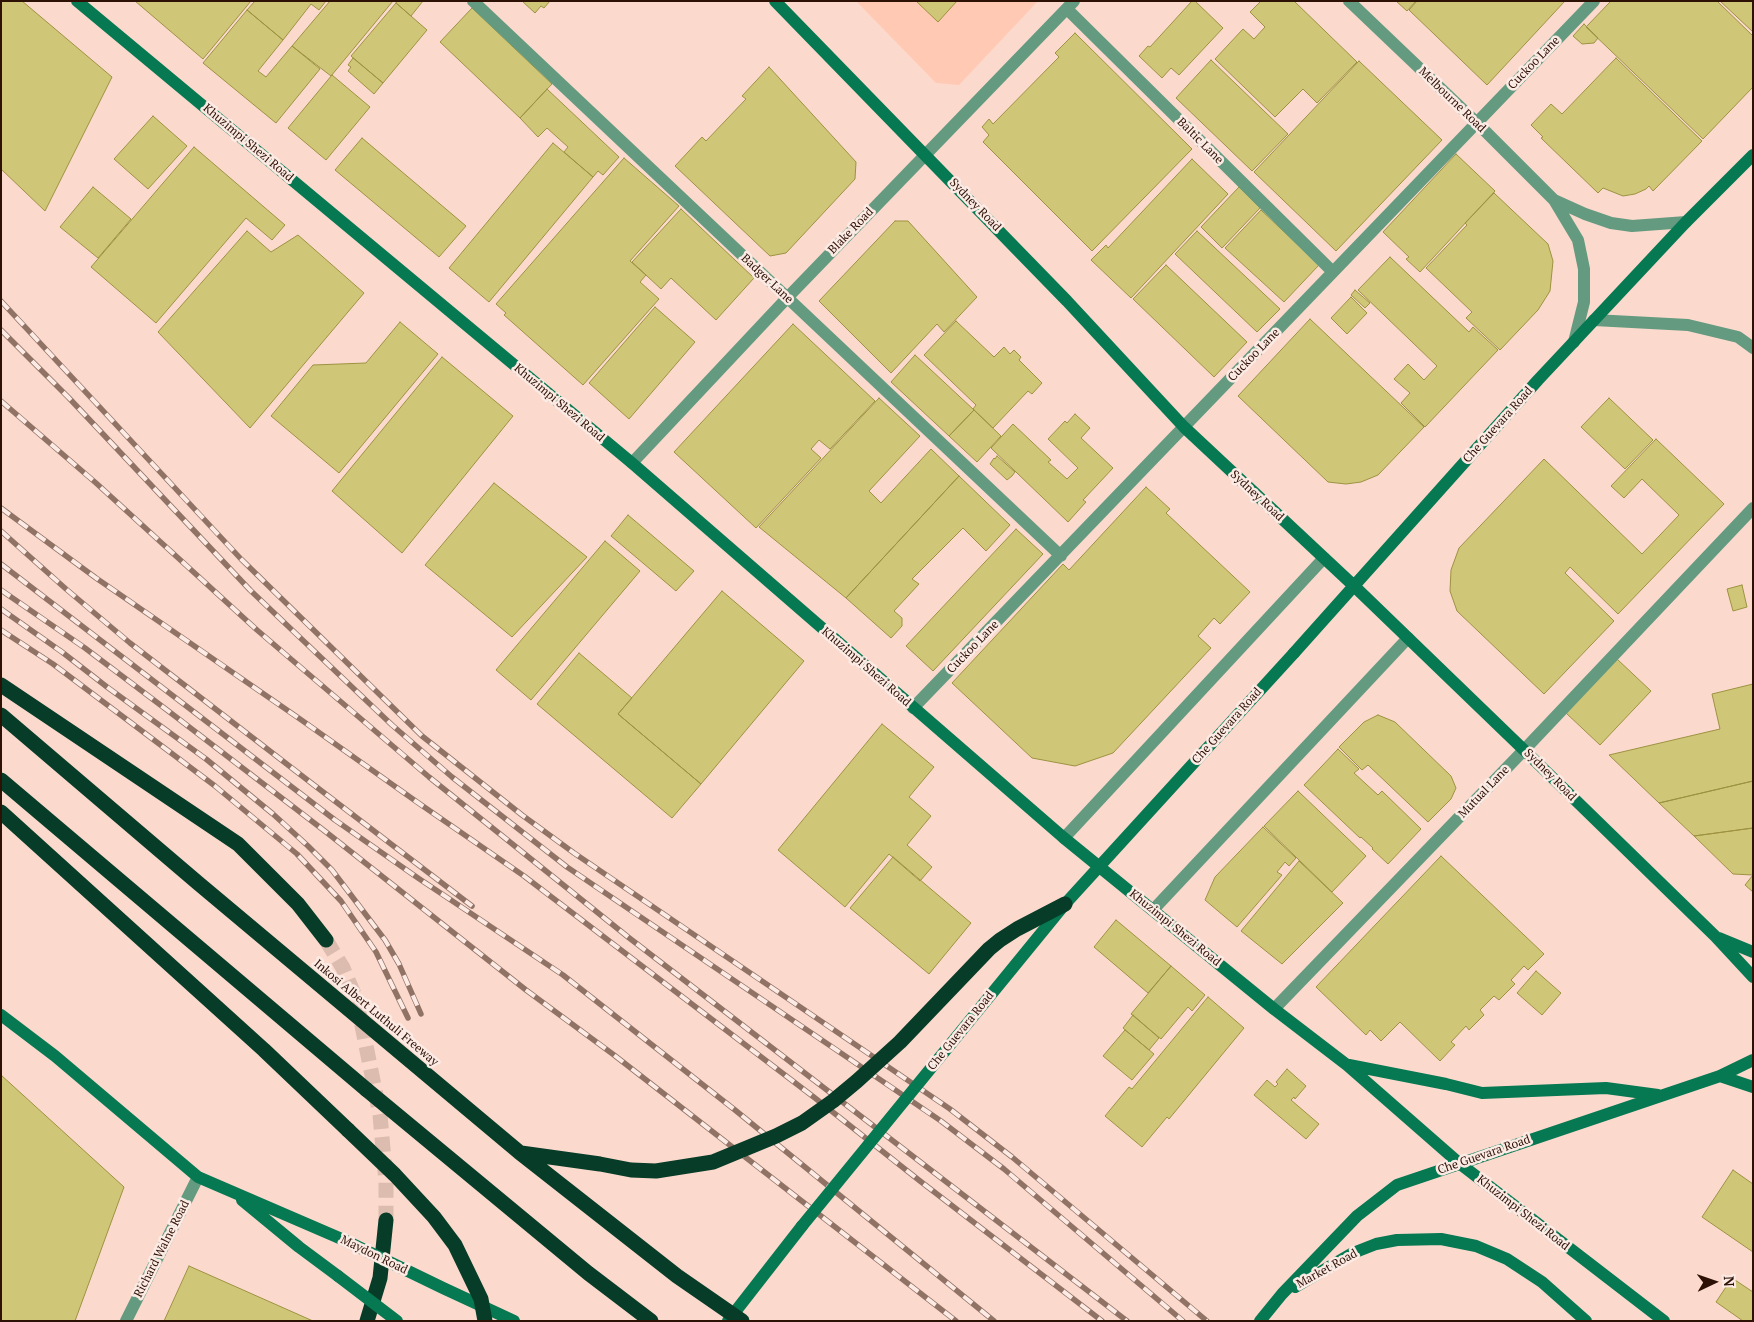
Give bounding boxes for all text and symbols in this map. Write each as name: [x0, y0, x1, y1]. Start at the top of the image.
street label: Cuckoo Lane: [1505, 33, 1563, 93]
street label: Melbourne Road: [1416, 64, 1488, 136]
street label: Khuzimpi Shezi Road: [200, 101, 296, 185]
street label: Baltic Lane: [1174, 115, 1226, 167]
street label: Sydney Road: [946, 176, 1004, 234]
street label: Blake Road: [825, 205, 877, 257]
street label: Badger Lane: [738, 251, 796, 307]
street label: Cuckoo Lane: [1225, 325, 1283, 385]
street label: Khuzimpi Shezi Road: [511, 361, 607, 445]
street label: Che Guevara Road: [1460, 384, 1536, 466]
street label: Sydney Road: [1227, 468, 1287, 524]
street label: Cuckoo Lane: [944, 617, 1002, 677]
street label: Khuzimpi Shezi Road: [818, 624, 914, 710]
street label: Che Guevara Road: [1189, 685, 1265, 767]
street label: Sydney Road: [1521, 746, 1579, 804]
street label: Mutual Lane: [1456, 763, 1512, 821]
street label: Khuzimpi Shezi Road: [1126, 887, 1224, 969]
street label: Inkosi Albert Luthuli Freeway: [311, 957, 441, 1069]
street label: Che Guevara Road: [925, 989, 997, 1073]
street label: Che Guevara Road: [1436, 1132, 1532, 1178]
street label: Khuzimpi Shezi Road: [1474, 1172, 1572, 1254]
street label: Richard Walne Road: [131, 1198, 193, 1300]
street label: Maydon Road: [338, 1233, 410, 1277]
street label: Market Road: [1294, 1246, 1360, 1292]
north arrow: [1689, 1257, 1739, 1307]
text: N: [1720, 1275, 1739, 1287]

